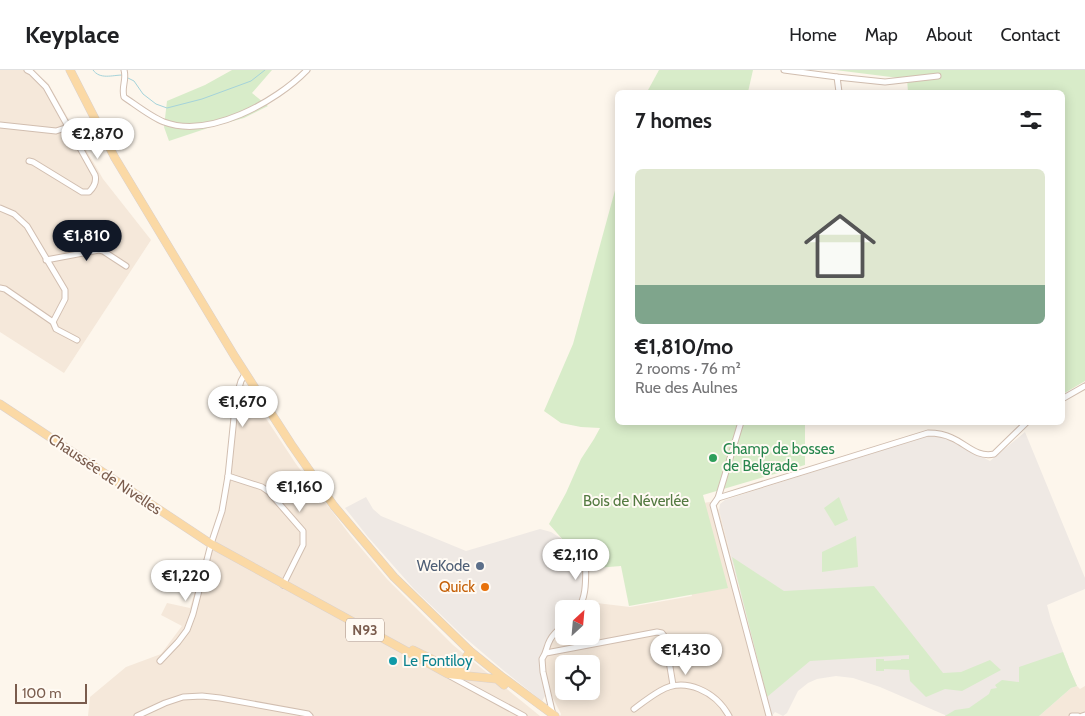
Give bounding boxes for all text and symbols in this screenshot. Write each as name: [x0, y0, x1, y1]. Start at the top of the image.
text: Keyplace: [25, 20, 119, 49]
text: Home: [789, 24, 837, 46]
text: Map: [865, 24, 898, 46]
text: About: [926, 24, 972, 46]
text: Contact: [1000, 24, 1060, 46]
icon: filters: [1017, 106, 1045, 134]
text: 7 homes: [635, 108, 712, 133]
pin: €2,870: [57, 118, 139, 160]
text: €2,870: [72, 124, 124, 143]
icon: home: [795, 201, 885, 291]
pin: €1,810: [46, 220, 128, 262]
text: €1,810: [64, 226, 110, 245]
text: €1,810/mo: [635, 334, 733, 359]
text: 2 rooms · 76 m²: [635, 359, 741, 378]
text: Rue des Aulnes: [635, 378, 738, 397]
pin: €1,670: [202, 386, 284, 428]
text: €1,670: [219, 392, 267, 411]
street label: Chaussée de Nivelles: [45, 430, 165, 518]
place label: Champ de bosses de Belgrade: [723, 440, 835, 475]
marker: Champ de bosses de Belgrade: [707, 452, 719, 464]
pin: €1,160: [259, 470, 341, 513]
text: €1,160: [277, 477, 323, 496]
park label: Bois de Néverlée: [583, 492, 689, 510]
pin: €2,110: [535, 538, 617, 581]
text: €2,110: [553, 545, 599, 564]
place label: WeKode: [417, 557, 470, 575]
pin: €1,220: [145, 560, 227, 602]
marker: WeKode: [474, 560, 486, 572]
text: €1,220: [162, 566, 210, 585]
place label: Quick: [439, 578, 475, 596]
marker: Quick: [479, 581, 491, 593]
north arrow: [555, 600, 600, 645]
map controls: [555, 600, 600, 700]
road number: N93: [346, 618, 384, 642]
pin: €1,430: [645, 634, 727, 676]
text: €1,430: [661, 640, 711, 659]
place label: Le Fontiloy: [403, 652, 473, 670]
marker: Le Fontiloy: [387, 655, 399, 667]
button: locate: [555, 655, 600, 700]
scale bar: [15, 681, 88, 704]
text: 100 m: [22, 684, 62, 702]

